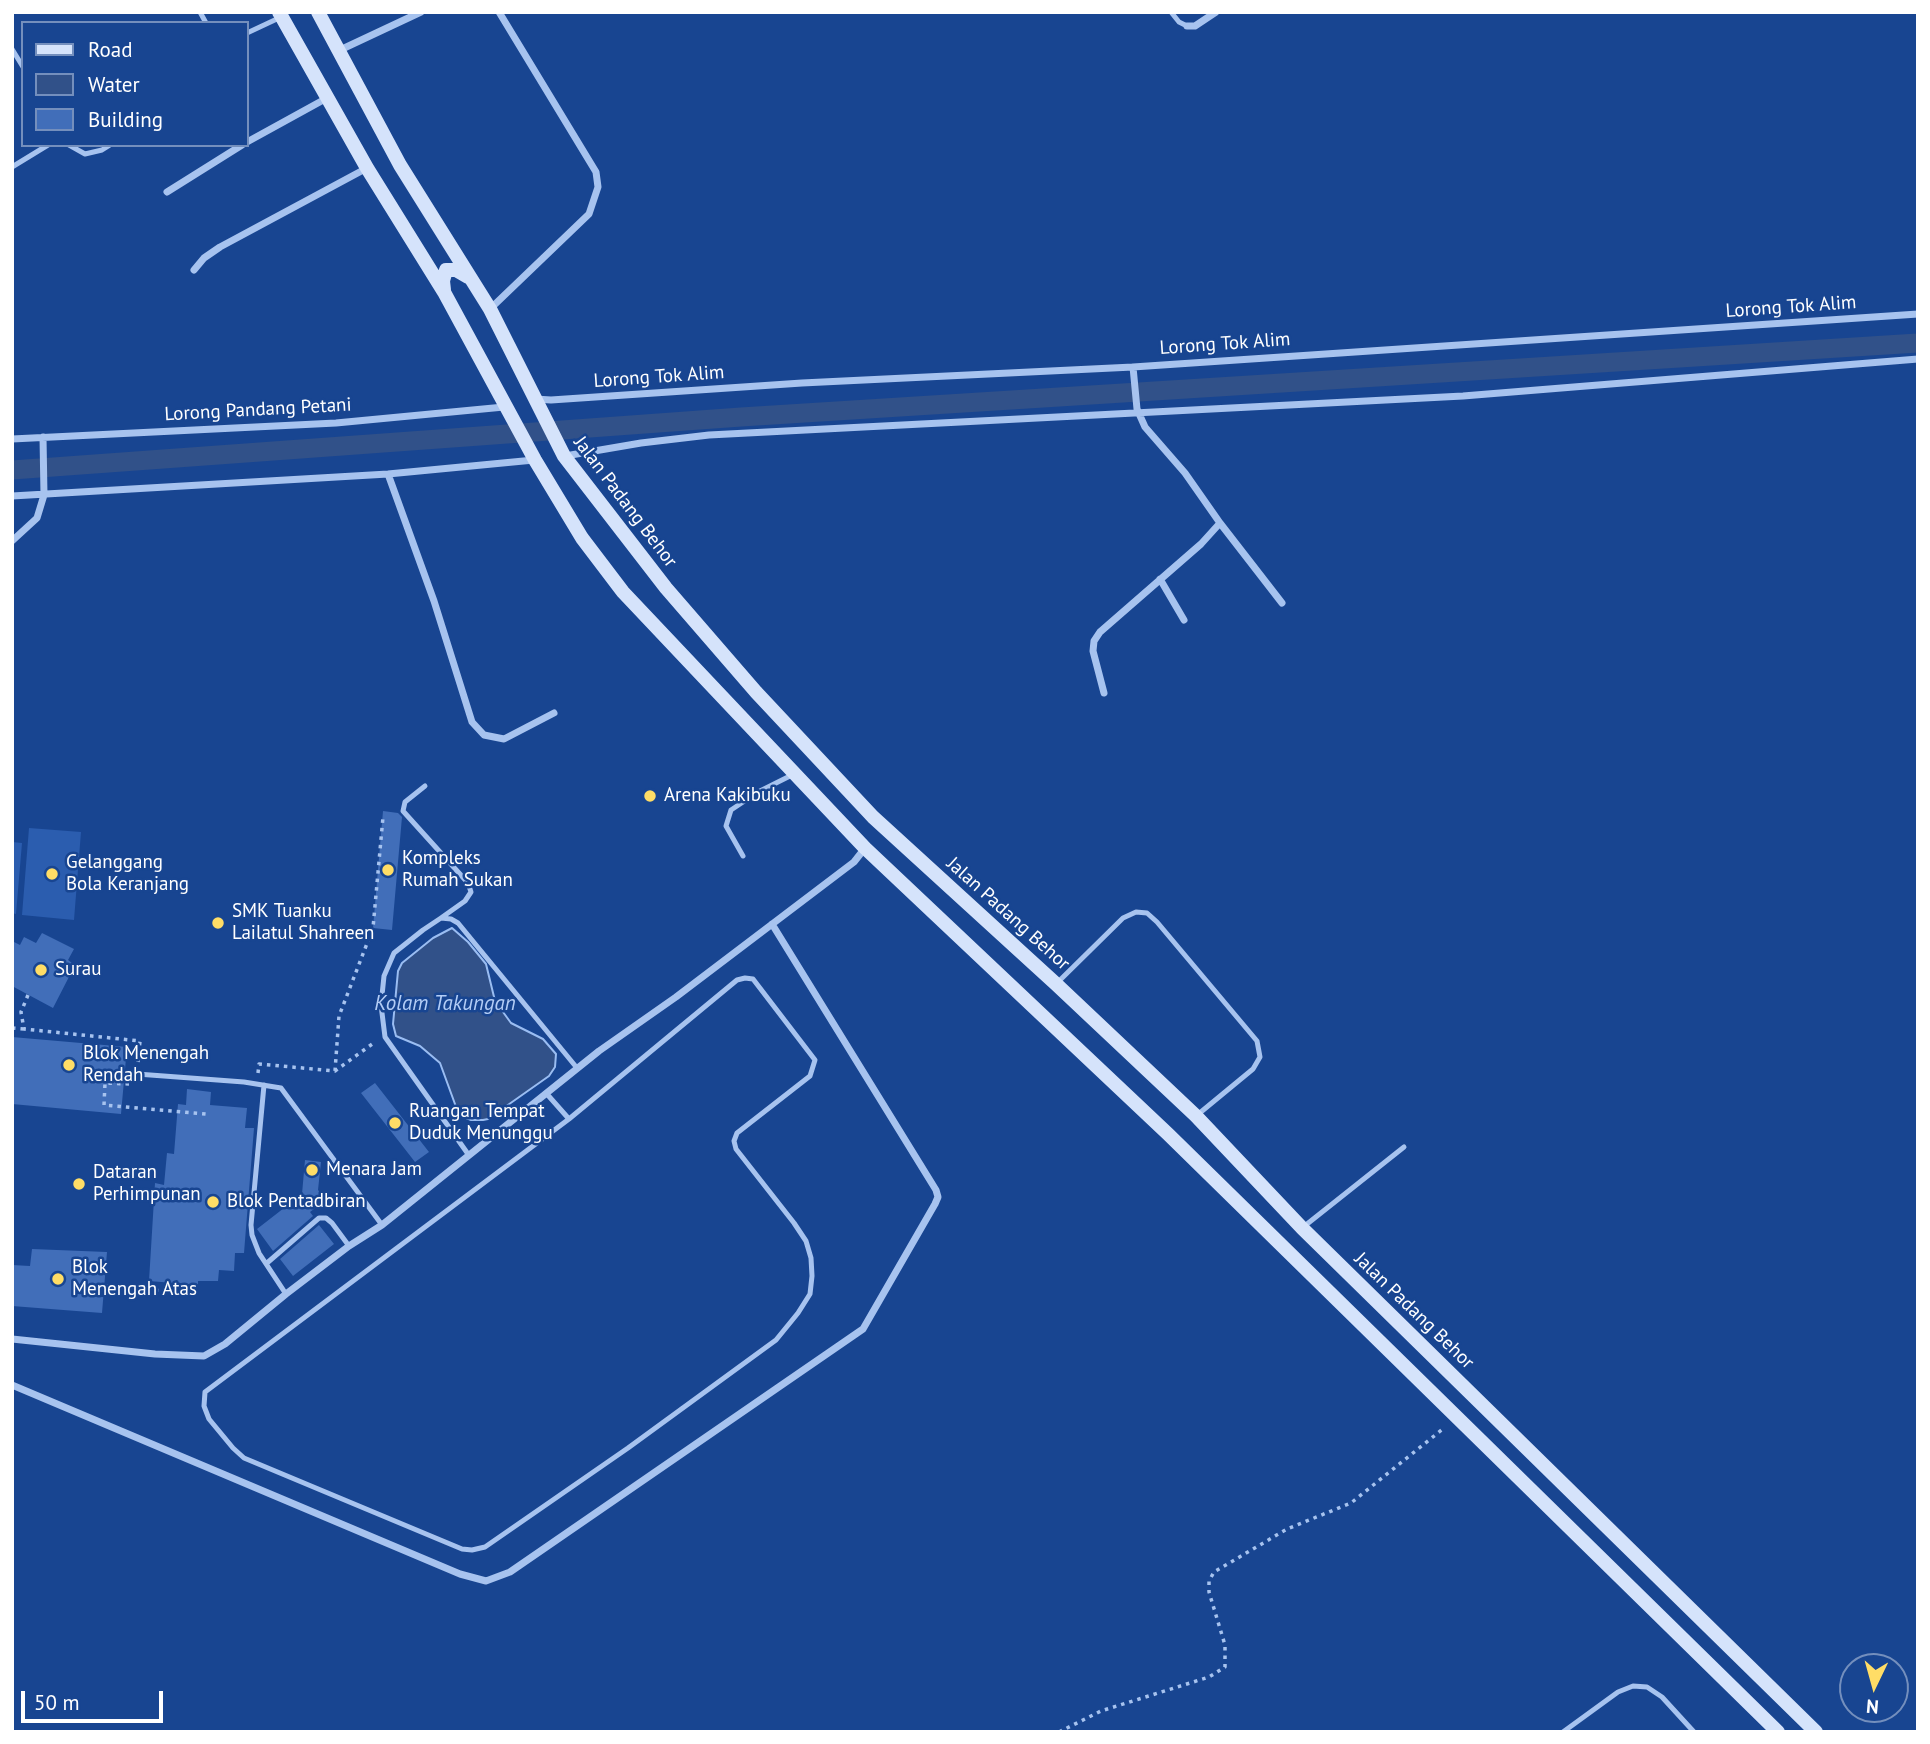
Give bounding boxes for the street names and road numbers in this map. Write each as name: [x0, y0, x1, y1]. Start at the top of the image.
street label: Lorong Tok Alim: [1725, 291, 1857, 323]
street label: Lorong Tok Alim: [1159, 328, 1291, 360]
street label: Lorong Tok Alim: [593, 361, 725, 393]
street label: Lorong Pandang Petani: [164, 394, 352, 426]
street label: Jalan Padang Behor: [568, 432, 682, 572]
street label: Jalan Padang Behor: [942, 853, 1074, 975]
street label: Jalan Padang Behor: [1349, 1248, 1479, 1374]

